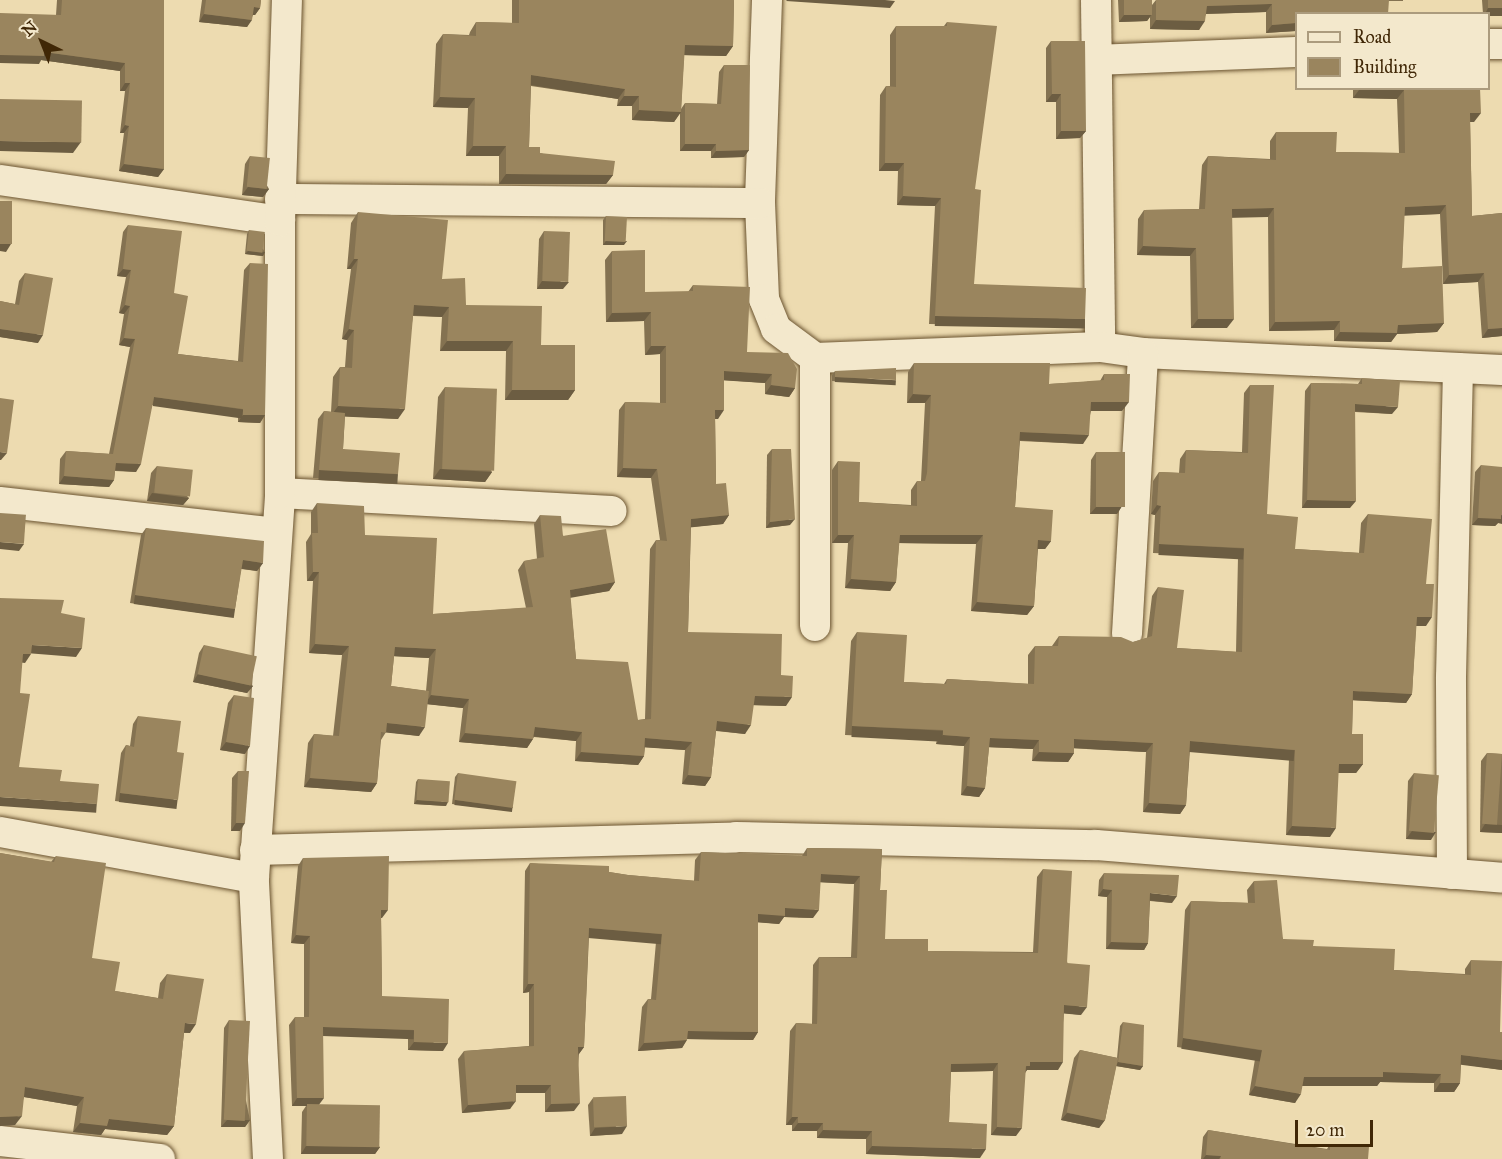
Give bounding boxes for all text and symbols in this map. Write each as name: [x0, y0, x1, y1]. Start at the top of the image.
north arrow: [12, 12, 72, 72]
legend: [1295, 12, 1490, 90]
text: N: [18, 17, 41, 40]
text: Road: [1353, 26, 1391, 48]
text: Building: [1353, 56, 1416, 78]
scale bar: [1298, 1108, 1376, 1146]
text: 20 m: [1306, 1119, 1344, 1141]

